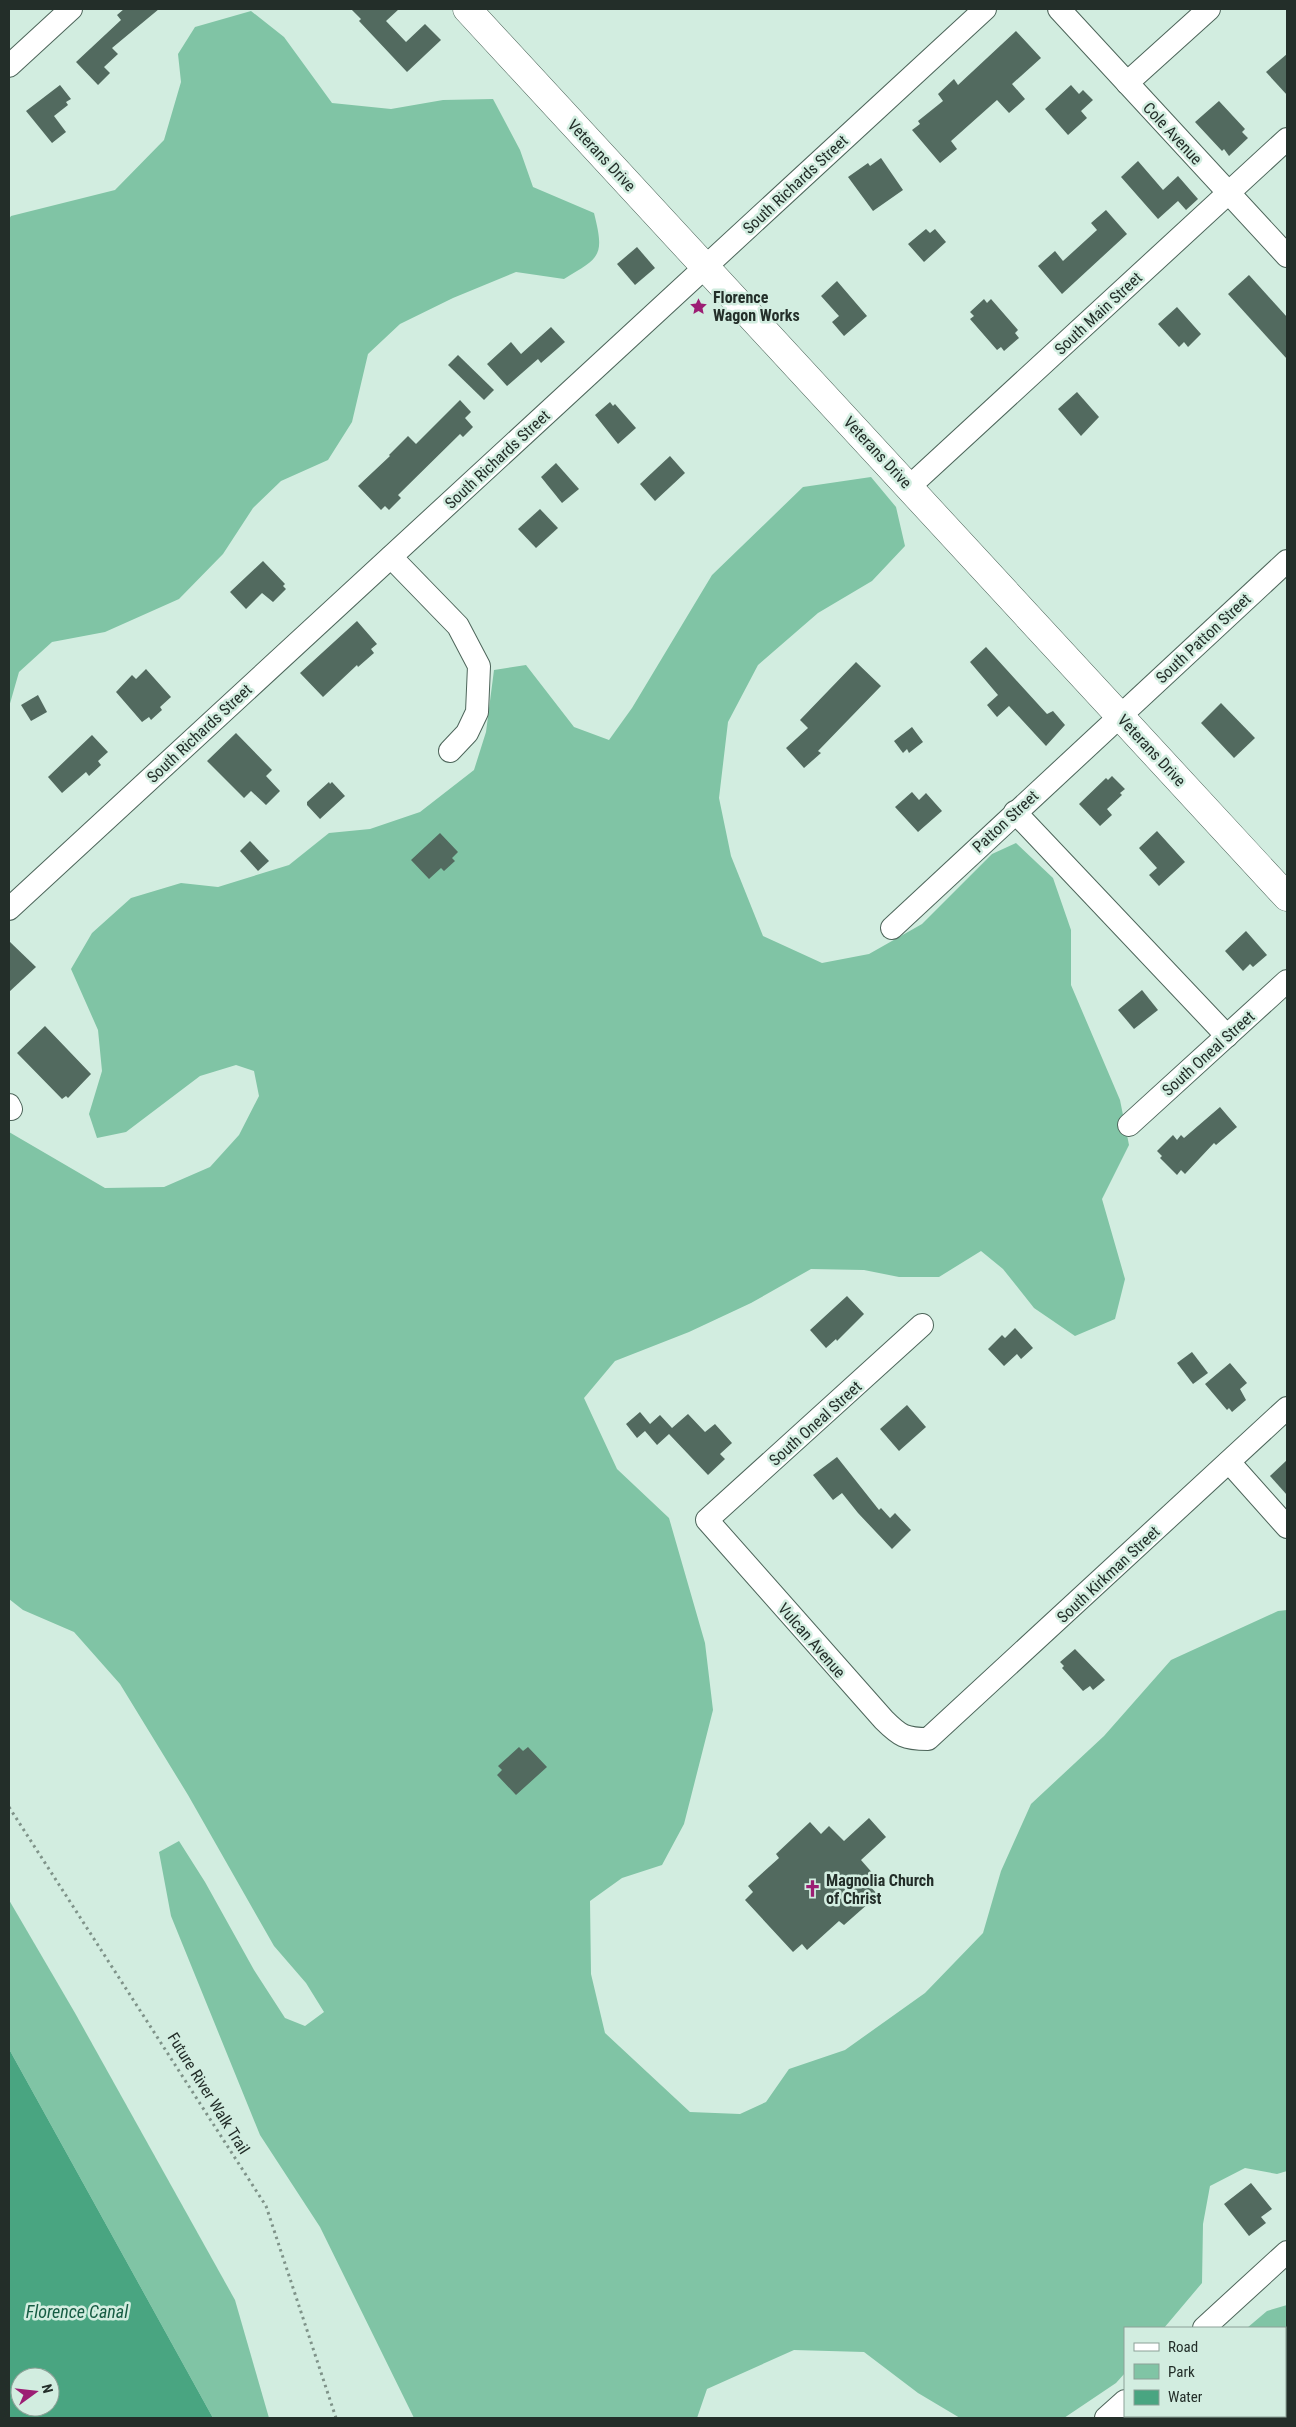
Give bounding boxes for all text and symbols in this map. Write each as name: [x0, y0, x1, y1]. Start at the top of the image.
street label: Cole Avenue: [1139, 98, 1206, 168]
street label: Veterans Drive: [564, 115, 640, 195]
street label: South Richards Street: [739, 131, 852, 238]
street label: South Main Street: [1051, 268, 1146, 359]
place label: Florence Wagon Works: [713, 288, 800, 325]
place icon: Florence Wagon Works: [689, 296, 709, 316]
street label: South Richards Street: [441, 406, 554, 513]
street label: Veterans Drive: [840, 412, 916, 492]
street label: South Patton Street: [1152, 589, 1255, 687]
street label: South Richards Street: [143, 680, 256, 787]
street label: Veterans Drive: [1114, 710, 1190, 790]
street label: Patton Street: [969, 786, 1042, 857]
street label: South Oneal Street: [1158, 1007, 1259, 1100]
street label: South Oneal Street: [765, 1377, 866, 1470]
street label: South Kirkman Street: [1053, 1522, 1164, 1627]
street label: Vulcan Avenue: [774, 1599, 849, 1682]
place label: Magnolia Church of Christ: [826, 1871, 934, 1908]
church icon: Magnolia Church of Christ: [802, 1879, 822, 1899]
street label: Future River Walk Trail: [163, 2029, 254, 2158]
water label: Florence Canal: [26, 2301, 129, 2322]
legend: [1124, 2327, 1286, 2417]
text: Road: [1168, 2338, 1198, 2356]
text: Park: [1168, 2363, 1195, 2381]
north arrow: [10, 2367, 60, 2417]
text: N: [39, 2382, 56, 2395]
text: Water: [1168, 2388, 1203, 2406]

